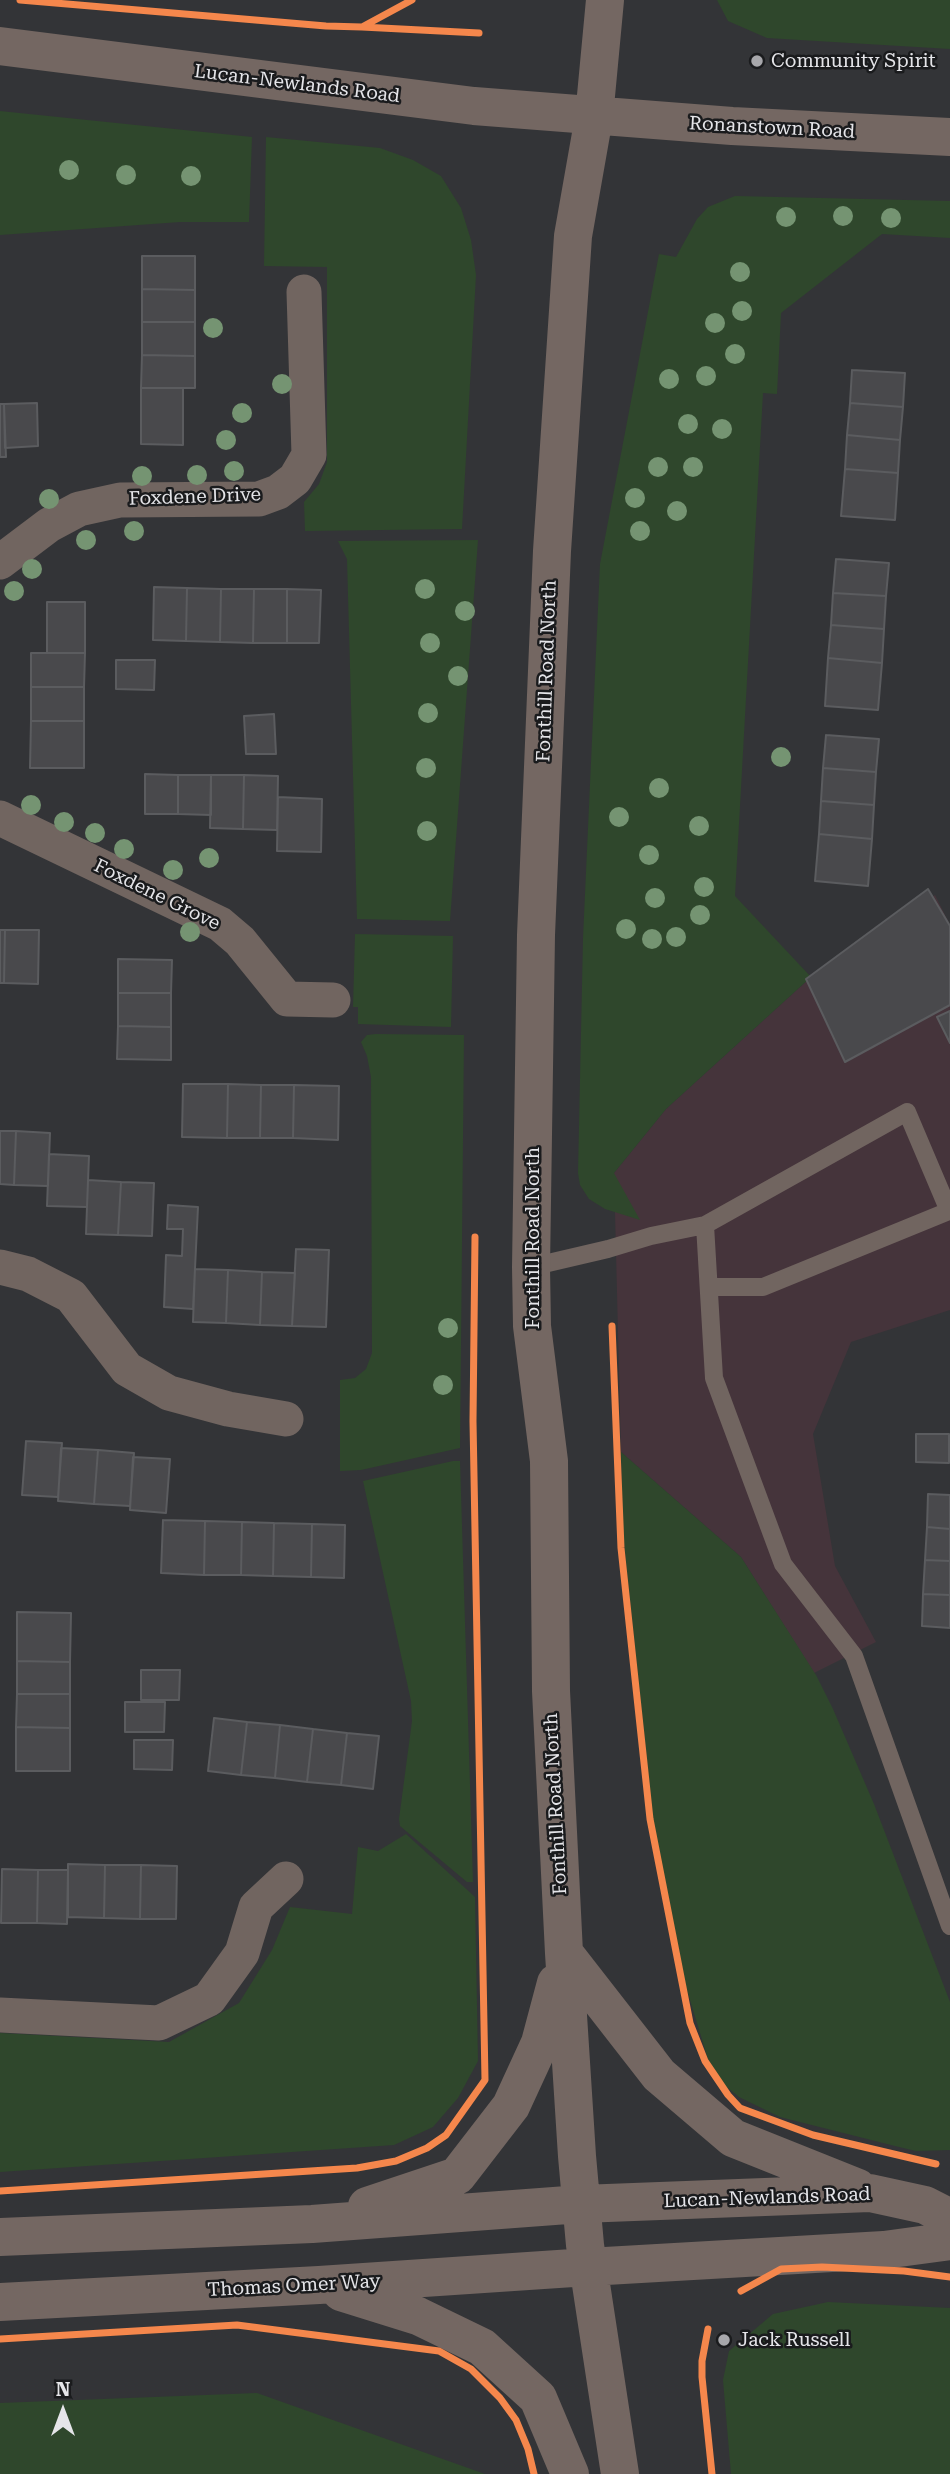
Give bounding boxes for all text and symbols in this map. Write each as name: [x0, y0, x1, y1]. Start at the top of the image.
place label: Community Spirit: [771, 50, 936, 72]
marker: Community Spirit: [749, 53, 765, 69]
street label: Lucan-Newlands Road: [193, 60, 401, 108]
street label: Ronanstown Road: [688, 112, 856, 144]
street label: Foxdene Drive: [129, 483, 261, 511]
street label: Fonthill Road North: [532, 580, 562, 762]
street label: Foxdene Grove: [90, 855, 224, 935]
street label: Fonthill Road North: [522, 1147, 544, 1329]
street label: Fonthill Road North: [540, 1712, 572, 1896]
street label: Lucan-Newlands Road: [663, 2183, 871, 2213]
street label: Thomas Omer Way: [207, 2270, 381, 2302]
place label: Jack Russell: [738, 2329, 850, 2351]
marker: Jack Russell: [716, 2332, 732, 2348]
north arrow: [28, 2376, 98, 2446]
text: N: [56, 2378, 70, 2401]

